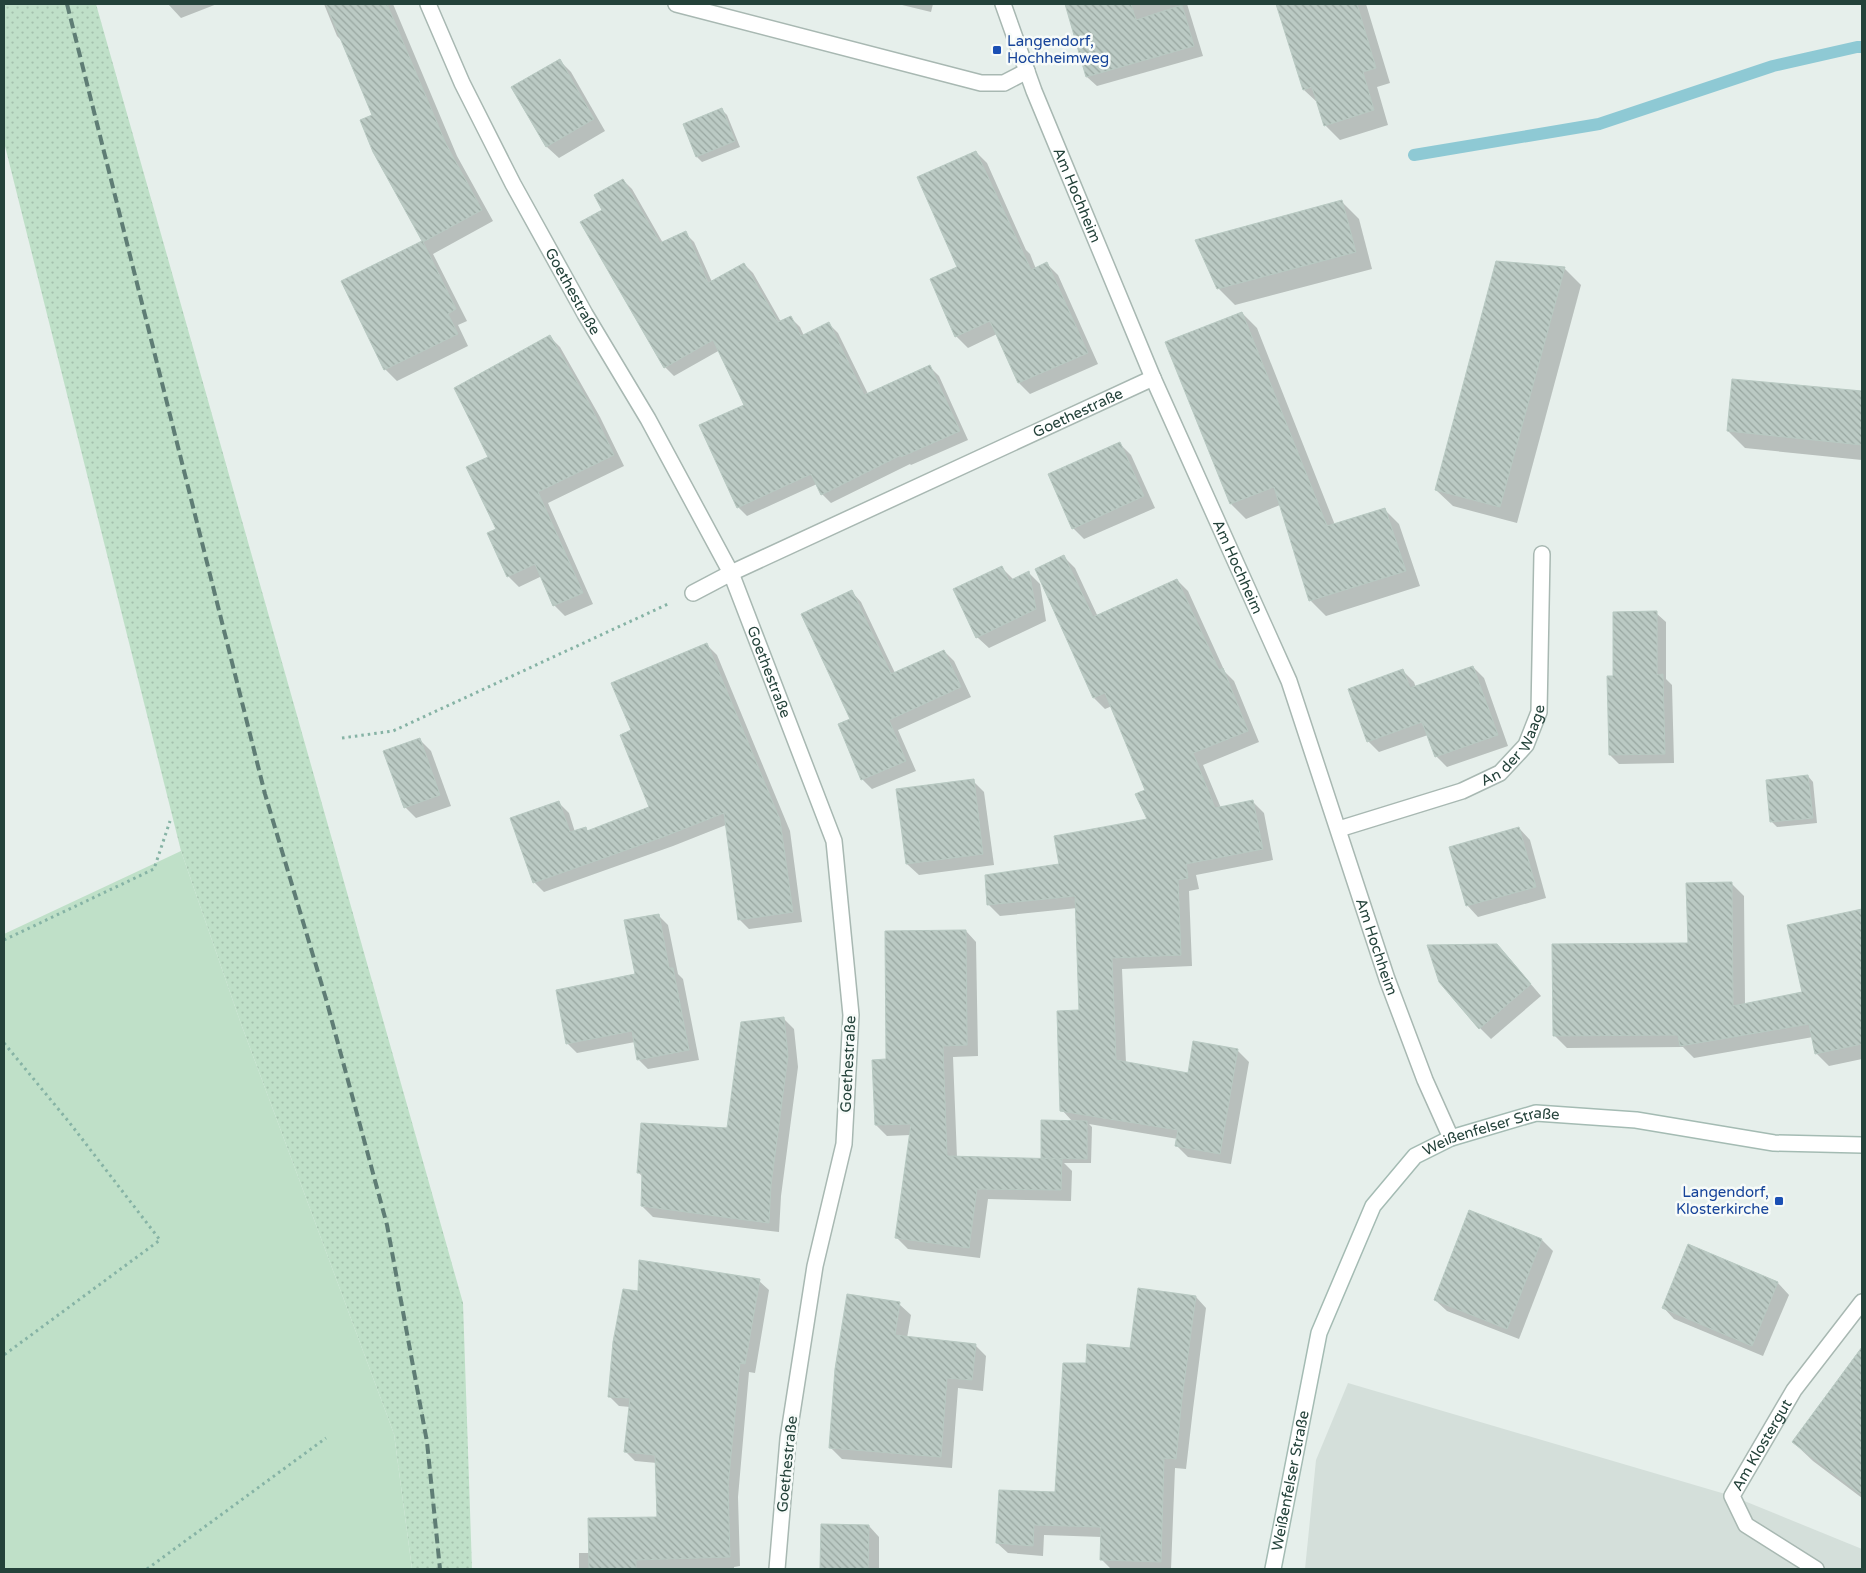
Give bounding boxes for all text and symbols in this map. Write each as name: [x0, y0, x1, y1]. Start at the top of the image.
place label: Langendorf, Hochheimweg: [1007, 32, 1109, 67]
marker: Langendorf, Hochheimweg: [991, 44, 1003, 56]
street label: Am Hochheim: [1049, 145, 1105, 245]
street label: Goethestraße: [541, 245, 604, 338]
street label: Goethestraße: [1030, 384, 1126, 441]
street label: Am Hochheim: [1209, 517, 1267, 617]
street label: Goethestraße: [743, 623, 795, 720]
street label: An der Waage: [1478, 705, 1548, 790]
street label: Am Hochheim: [1352, 896, 1401, 998]
street label: Goethestraße: [836, 1015, 860, 1113]
street label: Weißenfelser Straße: [1420, 1104, 1560, 1160]
place label: Langendorf, Klosterkirche: [1676, 1183, 1769, 1218]
marker: Langendorf, Klosterkirche: [1773, 1195, 1785, 1207]
street label: Am Klostergut: [1728, 1396, 1796, 1494]
street label: Weißenfelser Straße: [1268, 1409, 1313, 1552]
street label: Goethestraße: [773, 1415, 801, 1513]

